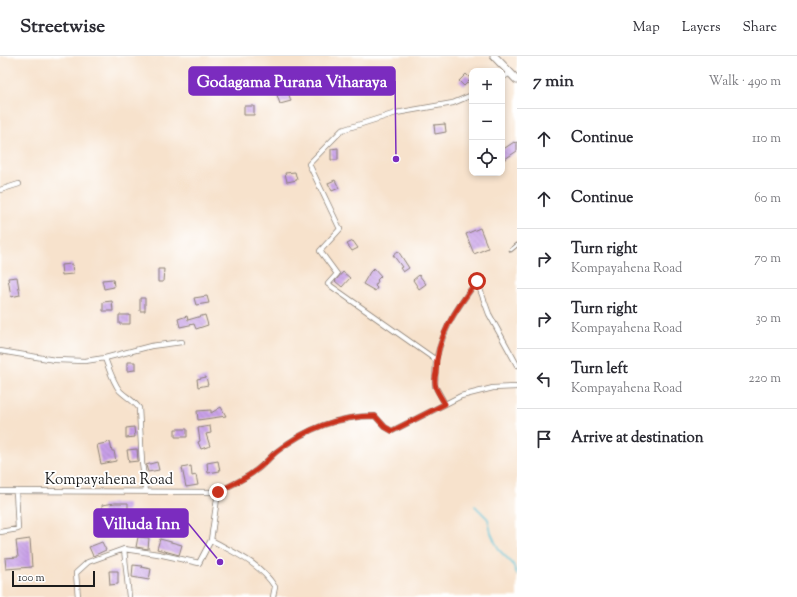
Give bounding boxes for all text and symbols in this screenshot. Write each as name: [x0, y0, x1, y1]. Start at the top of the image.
text: Streetwise: [20, 14, 105, 41]
text: Map: [633, 18, 660, 38]
text: Layers: [682, 18, 720, 38]
text: Share: [742, 18, 777, 38]
callout: Godagama Purana Viharaya: [189, 67, 395, 95]
map controls: [469, 68, 505, 176]
button: +: [469, 68, 505, 104]
text: 7 min: [533, 70, 574, 94]
text: Godagama Purana Viharaya: [197, 72, 388, 95]
text: Walk · 490 m: [709, 73, 781, 91]
button: −: [469, 104, 505, 140]
icon: ahead: [533, 128, 555, 150]
text: Continue: [571, 128, 633, 149]
text: 110 m: [752, 130, 781, 148]
button: locate: [469, 140, 505, 176]
icon: ahead: [533, 188, 555, 210]
text: Continue: [571, 188, 633, 209]
text: 60 m: [754, 190, 781, 208]
text: Turn right: [571, 239, 637, 260]
icon: right: [533, 248, 555, 270]
text: 70 m: [754, 250, 781, 268]
text: Kompayahena Road: [571, 260, 682, 278]
route start: [468, 272, 486, 290]
text: Turn right: [571, 299, 637, 320]
icon: right: [533, 308, 555, 330]
text: 30 m: [755, 310, 781, 328]
text: Kompayahena Road: [571, 320, 682, 338]
text: Turn left: [571, 359, 628, 380]
icon: left: [533, 368, 555, 390]
text: 220 m: [748, 370, 781, 388]
text: Kompayahena Road: [571, 380, 682, 398]
icon: arrive: [533, 428, 555, 450]
text: Arrive at destination: [571, 428, 704, 449]
street label: Kompayahena Road: [45, 470, 174, 491]
route end: [209, 483, 227, 501]
callout: Villuda Inn: [94, 509, 188, 537]
text: Villuda Inn: [102, 514, 181, 537]
scale bar: [12, 569, 95, 588]
text: 100 m: [18, 570, 45, 586]

